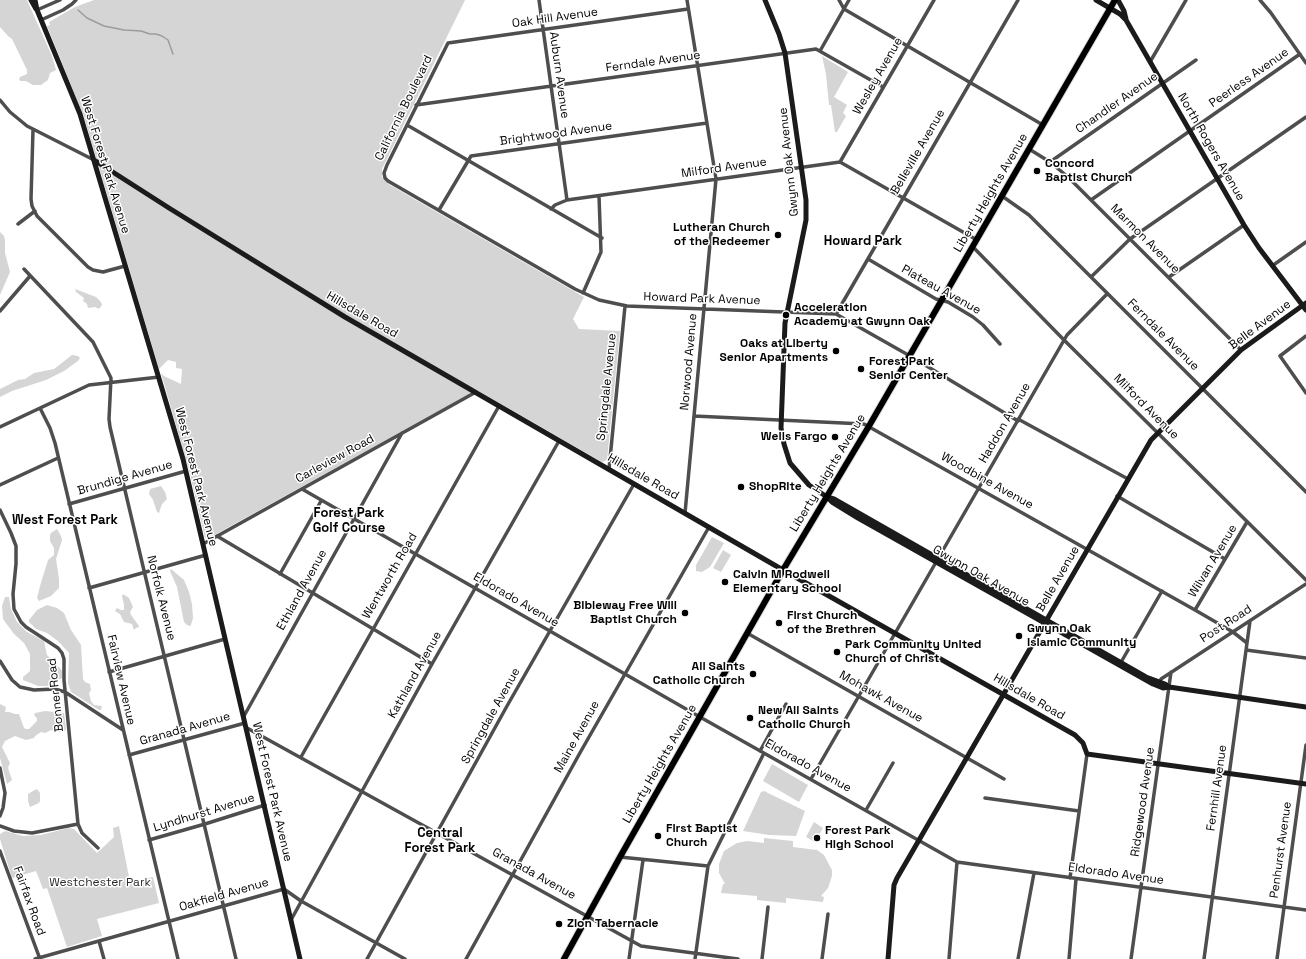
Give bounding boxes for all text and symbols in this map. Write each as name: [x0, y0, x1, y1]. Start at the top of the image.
street label: Oak Hill Avenue: [511, 5, 599, 31]
street label: Auburn Avenue: [546, 31, 572, 119]
street label: Wesley Avenue: [850, 35, 906, 117]
street label: Peerless Avenue: [1206, 45, 1292, 111]
street label: Ferndale Avenue: [605, 48, 701, 76]
street label: California Boulevard: [372, 53, 436, 163]
street label: Chandler Avenue: [1073, 69, 1161, 137]
street label: North Rogers Avenue: [1174, 91, 1248, 203]
street label: West Forest Park Avenue: [77, 95, 133, 235]
street label: Gwynn Oak Avenue: [776, 107, 802, 217]
street label: Belleville Avenue: [888, 107, 948, 197]
street label: Brightwood Avenue: [499, 119, 613, 149]
street label: Liberty Heights Avenue: [951, 131, 1031, 255]
street label: Milford Avenue: [680, 155, 768, 181]
place label: Concord Baptist Church: [1045, 157, 1132, 185]
marker: Concord Baptist Church: [1032, 166, 1042, 176]
street label: Marmon Avenue: [1107, 201, 1183, 277]
place label: Lutheran Church of the Redeemer: [673, 221, 770, 249]
marker: Lutheran Church of the Redeemer: [773, 230, 783, 240]
district label: Howard Park: [824, 233, 902, 249]
street label: Plateau Avenue: [899, 262, 983, 318]
street label: Hillsdale Road: [324, 289, 400, 341]
street label: Howard Park Avenue: [643, 290, 761, 308]
street label: Ferndale Avenue: [1124, 296, 1202, 374]
street label: Belle Avenue: [1226, 297, 1294, 353]
place label: Acceleration Academy at Gwynn Oak: [794, 301, 930, 329]
marker: Acceleration Academy at Gwynn Oak: [781, 310, 791, 320]
street label: Norwood Avenue: [678, 313, 700, 411]
street label: Springdale Avenue: [594, 333, 620, 441]
place label: Oaks at Liberty Senior Apartments: [719, 337, 828, 365]
marker: Oaks at Liberty Senior Apartments: [831, 346, 841, 356]
place label: Forest Park Senior Center: [869, 355, 948, 383]
marker: Forest Park Senior Center: [856, 364, 866, 374]
street label: Milford Avenue: [1110, 371, 1182, 443]
street label: Haddon Avenue: [976, 380, 1034, 466]
street label: West Forest Park Avenue: [172, 406, 220, 548]
street label: Liberty Heights Avenue: [787, 411, 869, 535]
place label: Wells Fargo: [761, 430, 827, 444]
street label: Carleview Road: [293, 431, 377, 487]
marker: Wells Fargo: [830, 432, 840, 442]
street label: Woodbine Avenue: [938, 450, 1036, 512]
street label: Hillsdale Road: [605, 451, 681, 503]
street label: Brundige Avenue: [76, 458, 174, 498]
place label: ShopRite: [749, 480, 802, 494]
marker: ShopRite: [736, 482, 746, 492]
district label: Forest Park Golf Course: [313, 505, 385, 536]
district label: West Forest Park: [12, 512, 118, 528]
street label: Wilvan Avenue: [1186, 522, 1240, 600]
street label: Wentworth Road: [360, 530, 420, 622]
street label: Gwynn Oak Avenue: [930, 542, 1032, 610]
street label: Belle Avenue: [1033, 544, 1083, 614]
street label: Ethland Avenue: [274, 547, 330, 633]
street label: Norfolk Avenue: [143, 554, 179, 642]
place label: Calvin M Rodwell Elementary School: [733, 568, 841, 596]
street label: Eldorado Avenue: [471, 570, 561, 630]
marker: Calvin M Rodwell Elementary School: [720, 577, 730, 587]
place label: Bibleway Free Will Baptist Church: [573, 599, 677, 627]
street label: Post Road: [1197, 602, 1255, 646]
marker: Bibleway Free Will Baptist Church: [680, 608, 690, 618]
place label: First Church of the Brethren: [787, 609, 876, 637]
marker: First Church of the Brethren: [774, 618, 784, 628]
place label: Gwynn Oak Islamic Community: [1027, 622, 1136, 650]
street label: Kathland Avenue: [385, 629, 445, 721]
marker: Gwynn Oak Islamic Community: [1014, 631, 1024, 641]
street label: Fairview Avenue: [104, 633, 138, 727]
place label: Park Community United Church of Christ: [845, 638, 981, 666]
marker: Park Community United Church of Christ: [832, 647, 842, 657]
street label: Bonner Road: [45, 657, 67, 733]
place label: All Saints Catholic Church: [653, 660, 745, 688]
street label: Springdale Avenue: [459, 665, 523, 767]
street label: Mohawk Avenue: [837, 668, 925, 726]
marker: All Saints Catholic Church: [748, 669, 758, 679]
street label: Hillsdale Road: [991, 671, 1067, 723]
street label: Maine Avenue: [551, 698, 603, 776]
street label: Liberty Heights Avenue: [620, 702, 700, 826]
place label: New All Saints Catholic Church: [758, 704, 850, 732]
street label: Granada Avenue: [138, 709, 232, 749]
marker: New All Saints Catholic Church: [745, 713, 755, 723]
street label: West Forest Park Avenue: [249, 721, 295, 863]
street label: Eldorado Avenue: [762, 736, 854, 796]
street label: Fernhill Avenue: [1204, 744, 1230, 832]
street label: Ridgewood Avenue: [1128, 746, 1158, 858]
street label: Lyndhurst Avenue: [152, 791, 256, 835]
street label: Penhurst Avenue: [1267, 801, 1295, 899]
place label: First Baptist Church: [666, 822, 738, 850]
place label: Forest Park High School: [825, 824, 894, 852]
district label: Central Forest Park: [405, 825, 475, 856]
marker: First Baptist Church: [653, 831, 663, 841]
marker: Forest Park High School: [812, 833, 822, 843]
street label: Granada Avenue: [490, 845, 578, 903]
street label: Eldorado Avenue: [1067, 860, 1165, 888]
street label: Fairfax Road: [10, 864, 48, 938]
street label: Oakfield Avenue: [178, 875, 270, 915]
park label: Westchester Park: [49, 876, 151, 890]
place label: Zion Tabernacle: [567, 917, 659, 931]
marker: Zion Tabernacle: [554, 919, 564, 929]

